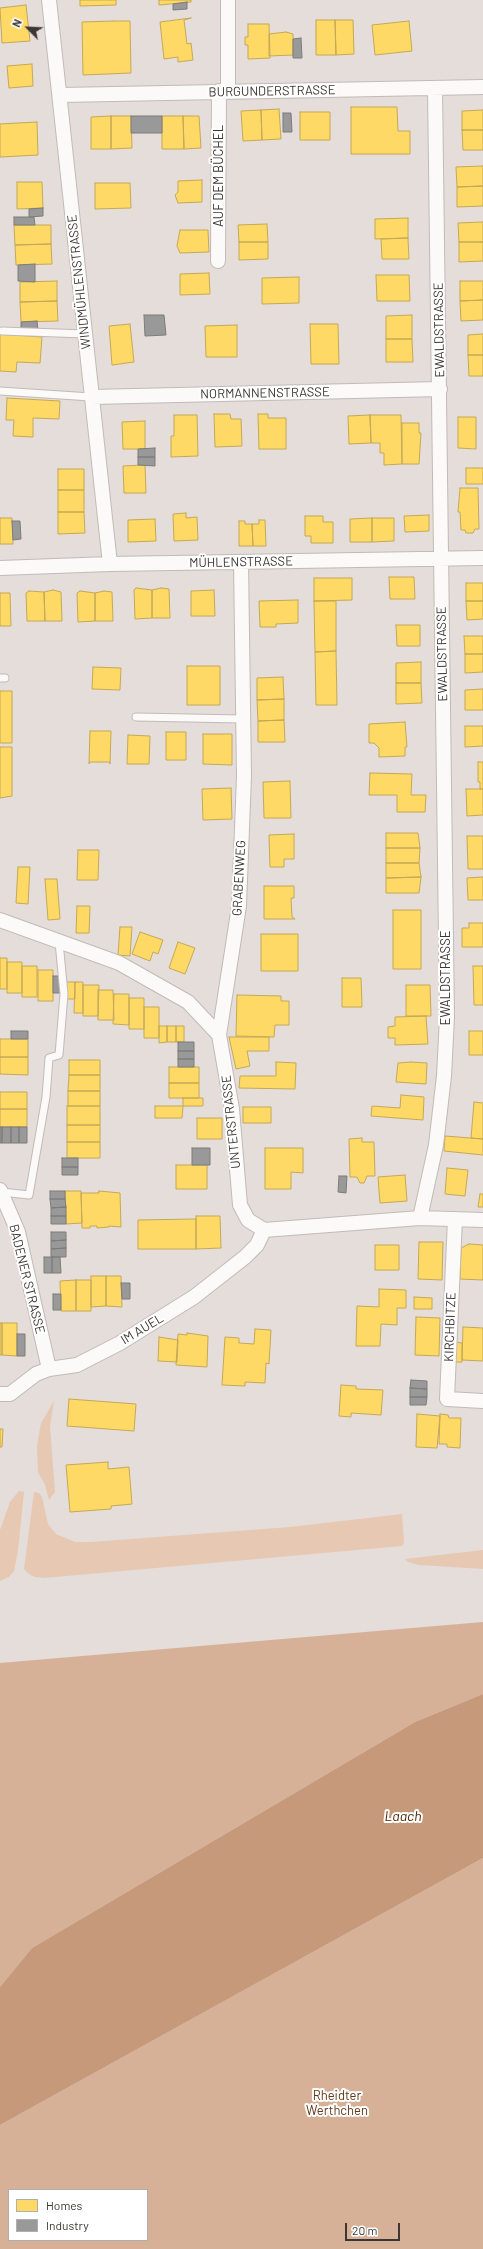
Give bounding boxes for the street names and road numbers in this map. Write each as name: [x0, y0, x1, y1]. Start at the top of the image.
street label: BURGUNDERSTRASSE: [208, 82, 336, 100]
street label: AUF DEM BÜCHEL: [211, 125, 227, 227]
street label: WINDMÜHLENSTRASSE: [64, 214, 94, 350]
street label: EWALDSTRASSE: [430, 282, 448, 378]
street label: NORMANNENSTRASSE: [200, 384, 330, 402]
street label: MÜHLENSTRASSE: [189, 553, 293, 571]
street label: EWALDSTRASSE: [433, 606, 451, 702]
street label: GRABENWEG: [229, 840, 249, 916]
street label: EWALDSTRASSE: [438, 930, 454, 1026]
street label: UNTERSTRASSE: [218, 1074, 244, 1170]
street label: BADENER STRASSE: [6, 1223, 48, 1335]
street label: KIRCHBITZE: [441, 1292, 459, 1362]
street label: IM AUEL: [118, 1310, 166, 1348]

